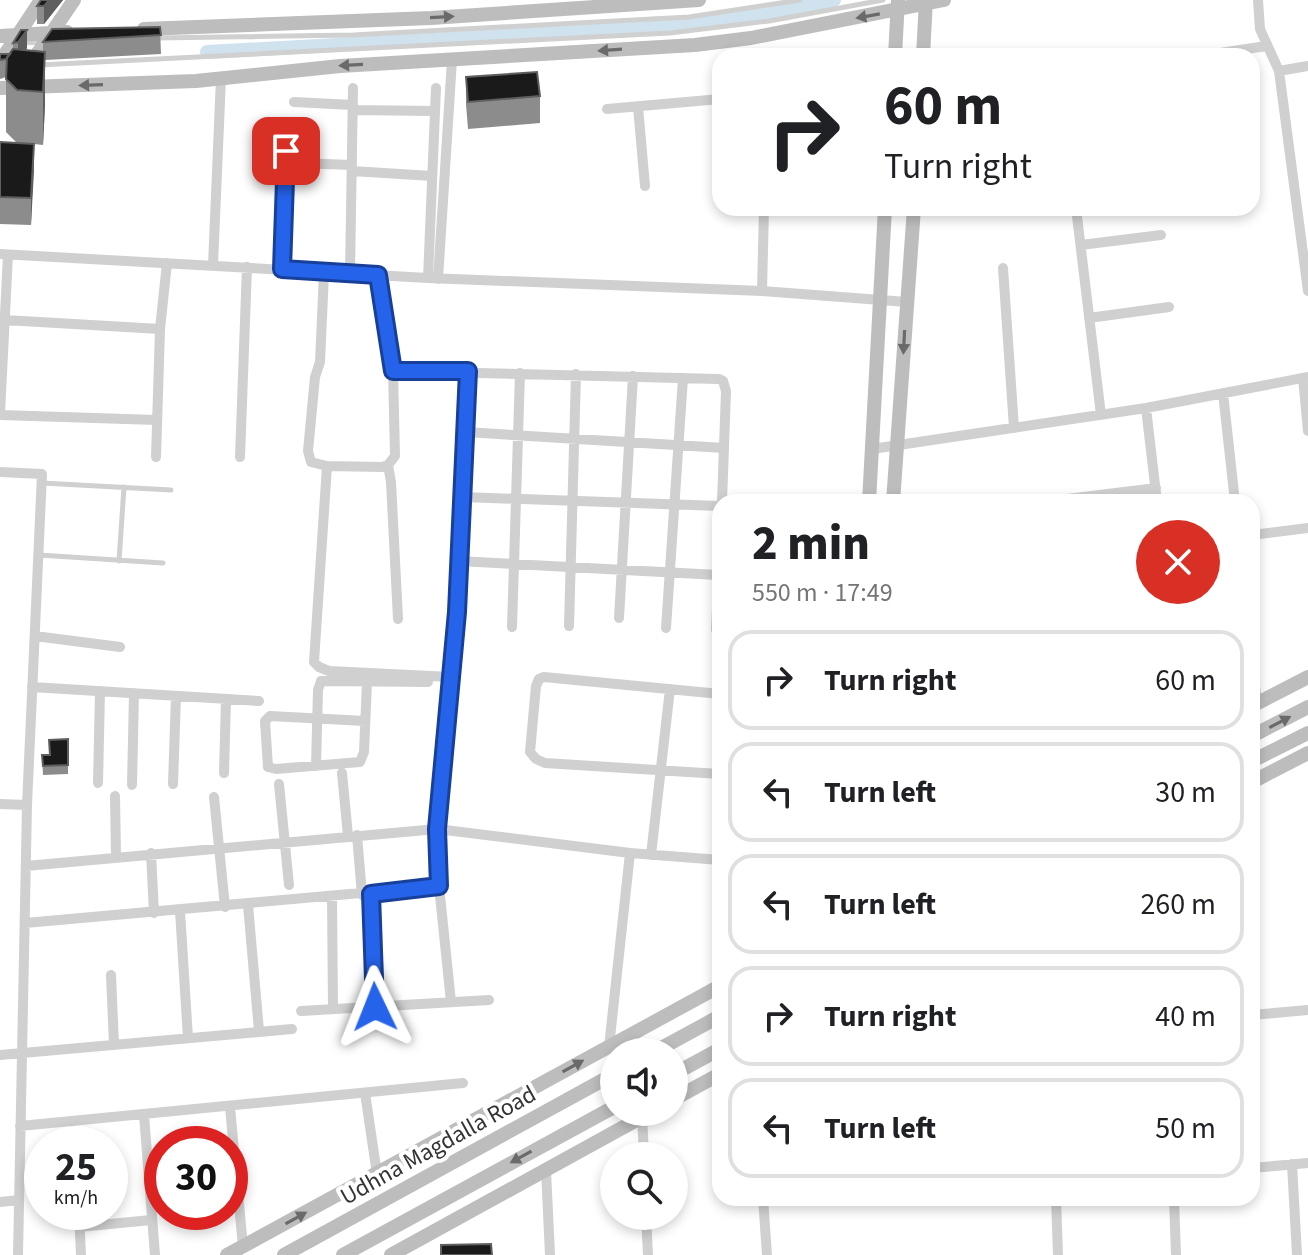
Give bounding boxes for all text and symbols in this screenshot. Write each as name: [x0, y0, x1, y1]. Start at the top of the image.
one-way arrow: [430, 10, 455, 23]
one-way arrow: [855, 11, 880, 23]
one-way arrow: [597, 44, 622, 57]
one-way arrow: [338, 59, 363, 72]
text: 60 m: [884, 67, 1002, 146]
one-way arrow: [78, 78, 103, 91]
icon: right: [752, 80, 856, 184]
pin: [252, 117, 320, 185]
icon: arrive: [264, 129, 308, 173]
text: Turn right: [884, 141, 1032, 192]
one-way arrow: [898, 330, 911, 355]
text: 2 min: [752, 510, 870, 578]
button: close: [1136, 520, 1220, 604]
text: 550 m · 17:49: [752, 574, 893, 611]
icon: right: [756, 658, 800, 702]
text: Turn right: [824, 659, 956, 702]
text: 60 m: [1155, 659, 1216, 702]
one-way arrow: [1269, 715, 1291, 729]
icon: left: [756, 770, 800, 814]
text: Turn left: [824, 771, 936, 814]
text: 30 m: [1155, 771, 1216, 814]
icon: left: [756, 882, 800, 926]
text: Turn left: [824, 883, 936, 926]
text: 260 m: [1140, 883, 1216, 926]
position arrow: [333, 965, 417, 1049]
icon: right: [756, 994, 800, 1038]
text: Turn right: [824, 995, 956, 1038]
text: 40 m: [1155, 995, 1216, 1038]
map controls: [600, 1038, 688, 1230]
button: sound: [600, 1038, 688, 1126]
one-way arrow: [562, 1060, 585, 1073]
street label: Udhna Magdalla Road: [334, 1077, 543, 1214]
icon: left: [756, 1106, 800, 1150]
text: Turn left: [824, 1107, 936, 1150]
text: 50 m: [1155, 1107, 1216, 1150]
speed limit sign: 30: [144, 1126, 248, 1230]
text: 25: [55, 1139, 97, 1196]
button: search: [600, 1142, 688, 1230]
one-way arrow: [510, 1150, 532, 1164]
text: km/h: [54, 1184, 98, 1212]
one-way arrow: [285, 1212, 308, 1225]

